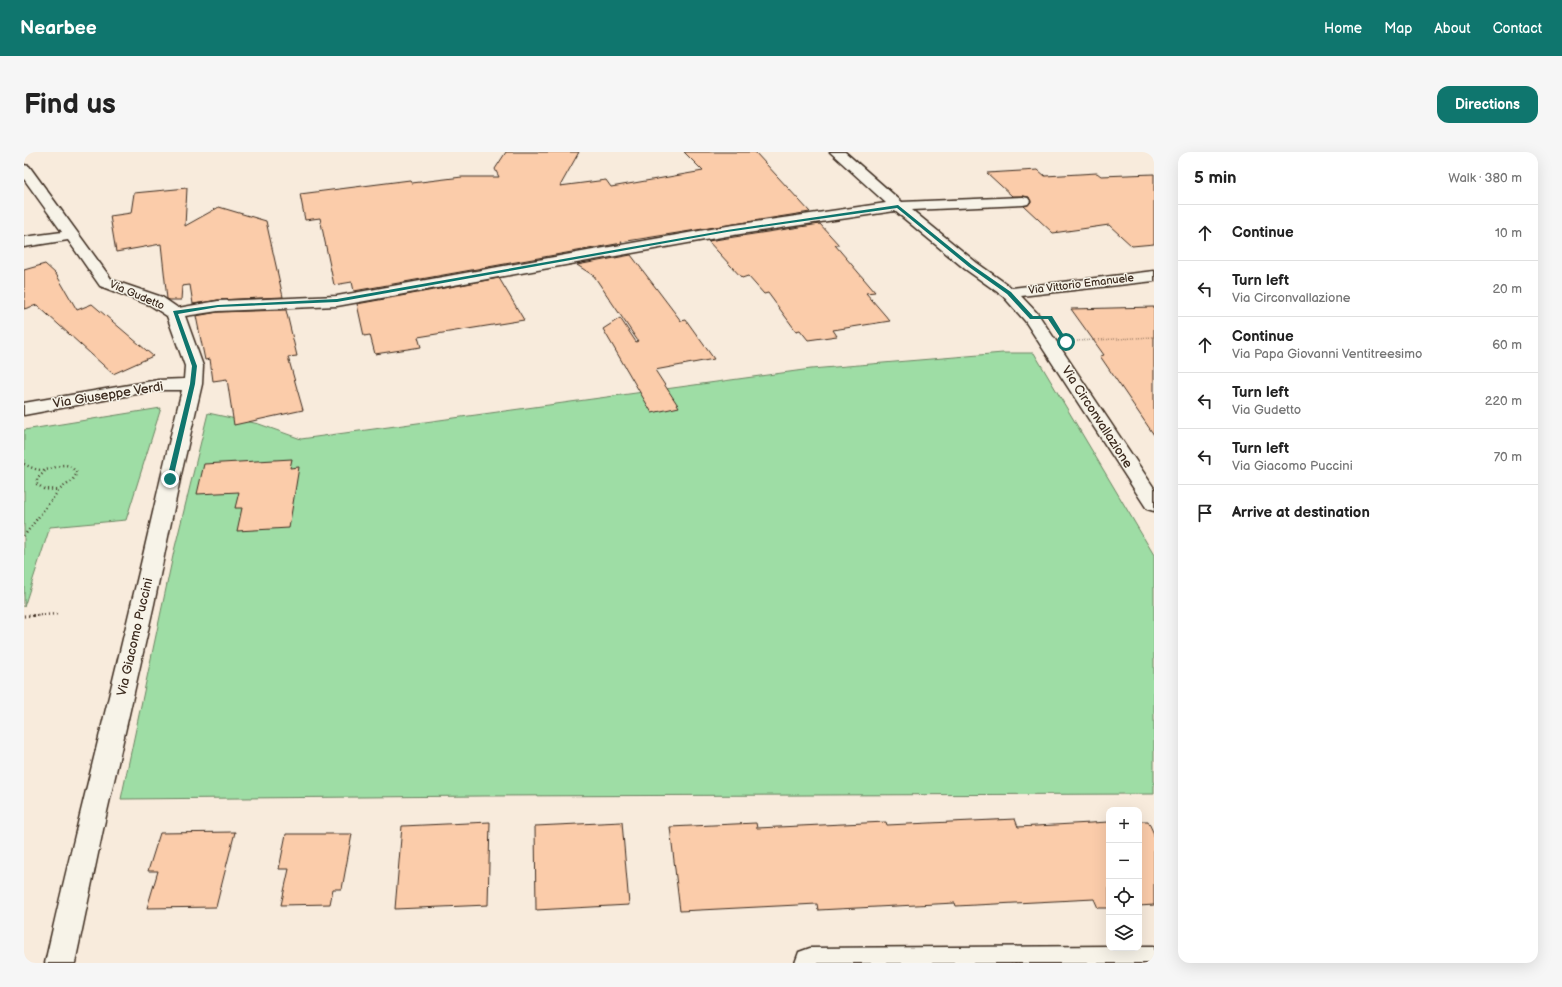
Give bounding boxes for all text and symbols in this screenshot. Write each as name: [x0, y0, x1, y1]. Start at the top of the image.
text: Nearbee: [20, 17, 97, 40]
text: Home: [1324, 20, 1362, 37]
text: Map: [1384, 20, 1412, 37]
text: About: [1434, 20, 1471, 37]
text: Contact: [1493, 20, 1542, 37]
button: Directions: [1437, 86, 1538, 123]
text: Find us: [24, 88, 116, 121]
text: 5 min: [1194, 168, 1237, 188]
text: Walk · 380 m: [1448, 170, 1522, 186]
icon: ahead: [1194, 222, 1216, 244]
text: Continue: [1232, 223, 1294, 242]
text: 10 m: [1495, 225, 1522, 241]
street label: Via Vittorio Emanuele: [1027, 271, 1135, 297]
text: Turn left: [1232, 271, 1289, 290]
street label: Via Gudetto: [108, 278, 166, 312]
icon: left: [1194, 278, 1216, 300]
text: 20 m: [1492, 281, 1522, 297]
text: Via Circonvallazione: [1232, 290, 1351, 306]
text: Continue: [1232, 327, 1294, 346]
route start: [1057, 333, 1075, 351]
icon: ahead: [1194, 334, 1216, 356]
text: 60 m: [1492, 337, 1522, 353]
text: Via Papa Giovanni Ventitreesimo: [1232, 346, 1422, 362]
street label: Via Circonvallazione: [1058, 363, 1136, 471]
street label: Via Giuseppe Verdi: [52, 378, 164, 412]
text: Turn left: [1232, 383, 1289, 402]
icon: left: [1194, 390, 1216, 412]
text: 220 m: [1485, 393, 1522, 409]
text: Via Gudetto: [1232, 402, 1301, 418]
text: Turn left: [1232, 439, 1289, 458]
icon: left: [1194, 446, 1216, 468]
text: 70 m: [1494, 449, 1522, 465]
text: Via Giacomo Puccini: [1232, 458, 1353, 474]
route end: [161, 470, 179, 488]
icon: arrive: [1194, 502, 1216, 524]
text: Arrive at destination: [1232, 503, 1370, 522]
street label: Via Giacomo Puccini: [114, 576, 156, 698]
map controls: [1106, 807, 1142, 951]
button: +: [1106, 807, 1142, 843]
button: −: [1106, 843, 1142, 879]
button: locate: [1106, 879, 1142, 915]
button: layers: [1106, 915, 1142, 951]

